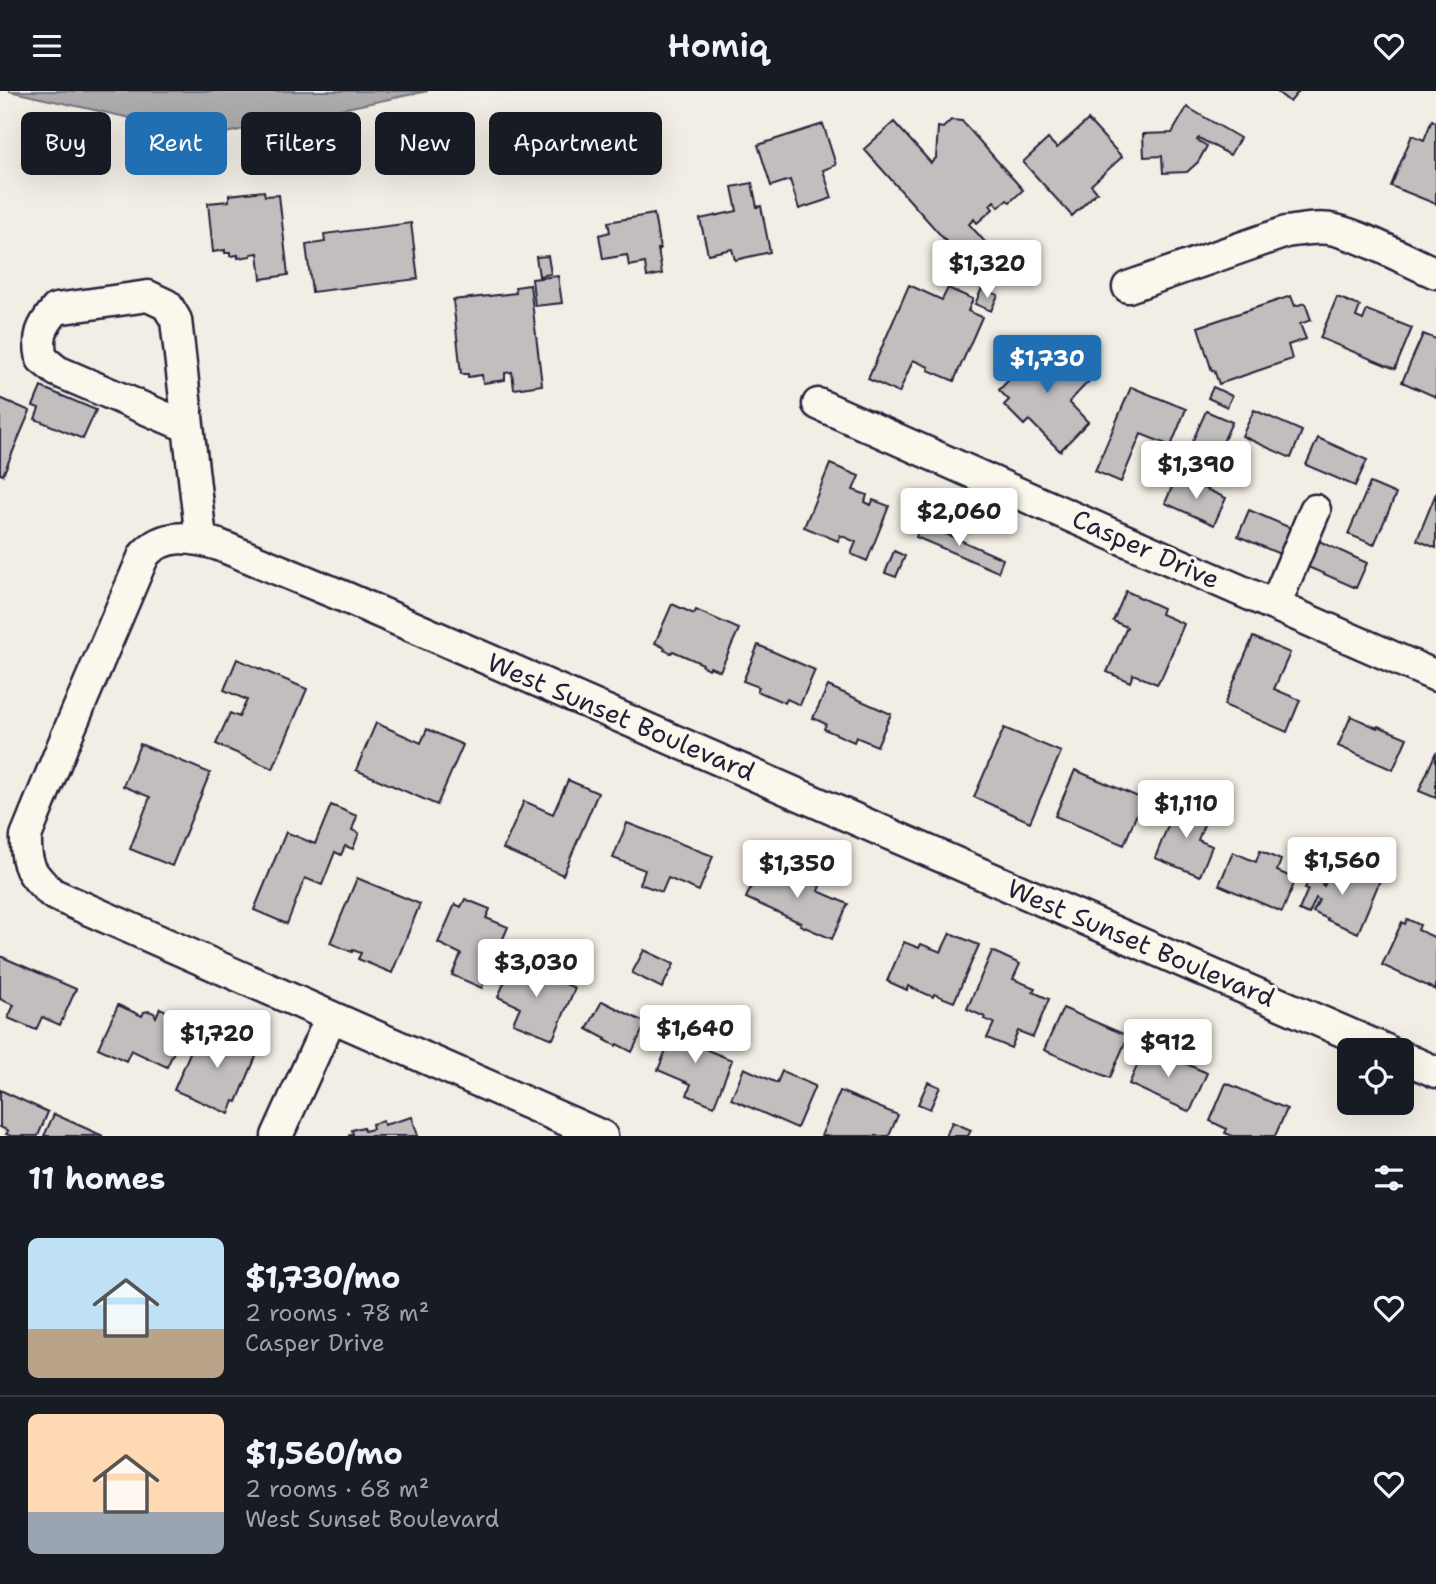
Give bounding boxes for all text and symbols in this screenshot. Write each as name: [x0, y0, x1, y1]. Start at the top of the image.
text: Homiq: [668, 24, 768, 67]
icon: menu: [28, 27, 66, 65]
icon: heart: [1370, 27, 1408, 65]
chip: Buy: [21, 112, 111, 175]
chip: Rent: [125, 112, 227, 175]
chip: Filters: [241, 112, 361, 175]
chip: New: [375, 112, 475, 175]
chip: Apartment: [489, 112, 662, 175]
pin: $1,320: [930, 241, 1044, 300]
text: $1,320: [948, 248, 1026, 278]
pin: $1,730: [990, 335, 1104, 395]
text: $1,730: [1009, 343, 1085, 373]
pin: $1,390: [1139, 441, 1253, 501]
text: $1,390: [1157, 449, 1235, 479]
pin: $2,060: [902, 489, 1016, 548]
text: $2,060: [917, 496, 1001, 526]
street label: Casper Drive: [1067, 500, 1226, 597]
street label: West Sunset Boulevard: [482, 644, 760, 789]
pin: $1,110: [1129, 781, 1243, 840]
text: $1,110: [1154, 788, 1218, 818]
pin: $1,560: [1285, 837, 1399, 897]
pin: $1,350: [740, 841, 854, 900]
text: $1,560: [1303, 845, 1381, 875]
text: $1,350: [759, 848, 835, 878]
street label: West Sunset Boulevard: [1002, 870, 1280, 1015]
pin: $3,030: [479, 939, 593, 999]
text: $3,030: [494, 947, 578, 977]
pin: $1,640: [638, 1005, 752, 1065]
pin: $1,720: [160, 1011, 274, 1070]
text: $1,640: [656, 1013, 734, 1043]
text: $1,720: [180, 1018, 254, 1048]
pin: $912: [1127, 1019, 1209, 1079]
text: $912: [1140, 1027, 1196, 1057]
map controls: [1337, 1038, 1414, 1115]
button: locate: [1337, 1038, 1414, 1115]
text: 11 homes: [28, 1158, 165, 1199]
icon: filters: [1370, 1159, 1408, 1197]
text: $1,730/mo: [245, 1257, 401, 1298]
icon: home: [84, 1266, 168, 1350]
icon: heart: [1370, 1289, 1408, 1327]
text: 2 rooms · 78 m²: [245, 1298, 429, 1328]
text: Casper Drive: [245, 1328, 385, 1358]
text: $1,560/mo: [245, 1433, 403, 1474]
icon: home: [84, 1442, 168, 1526]
icon: heart: [1370, 1465, 1408, 1503]
text: 2 rooms · 68 m²: [245, 1474, 429, 1504]
text: West Sunset Boulevard: [245, 1504, 499, 1534]

